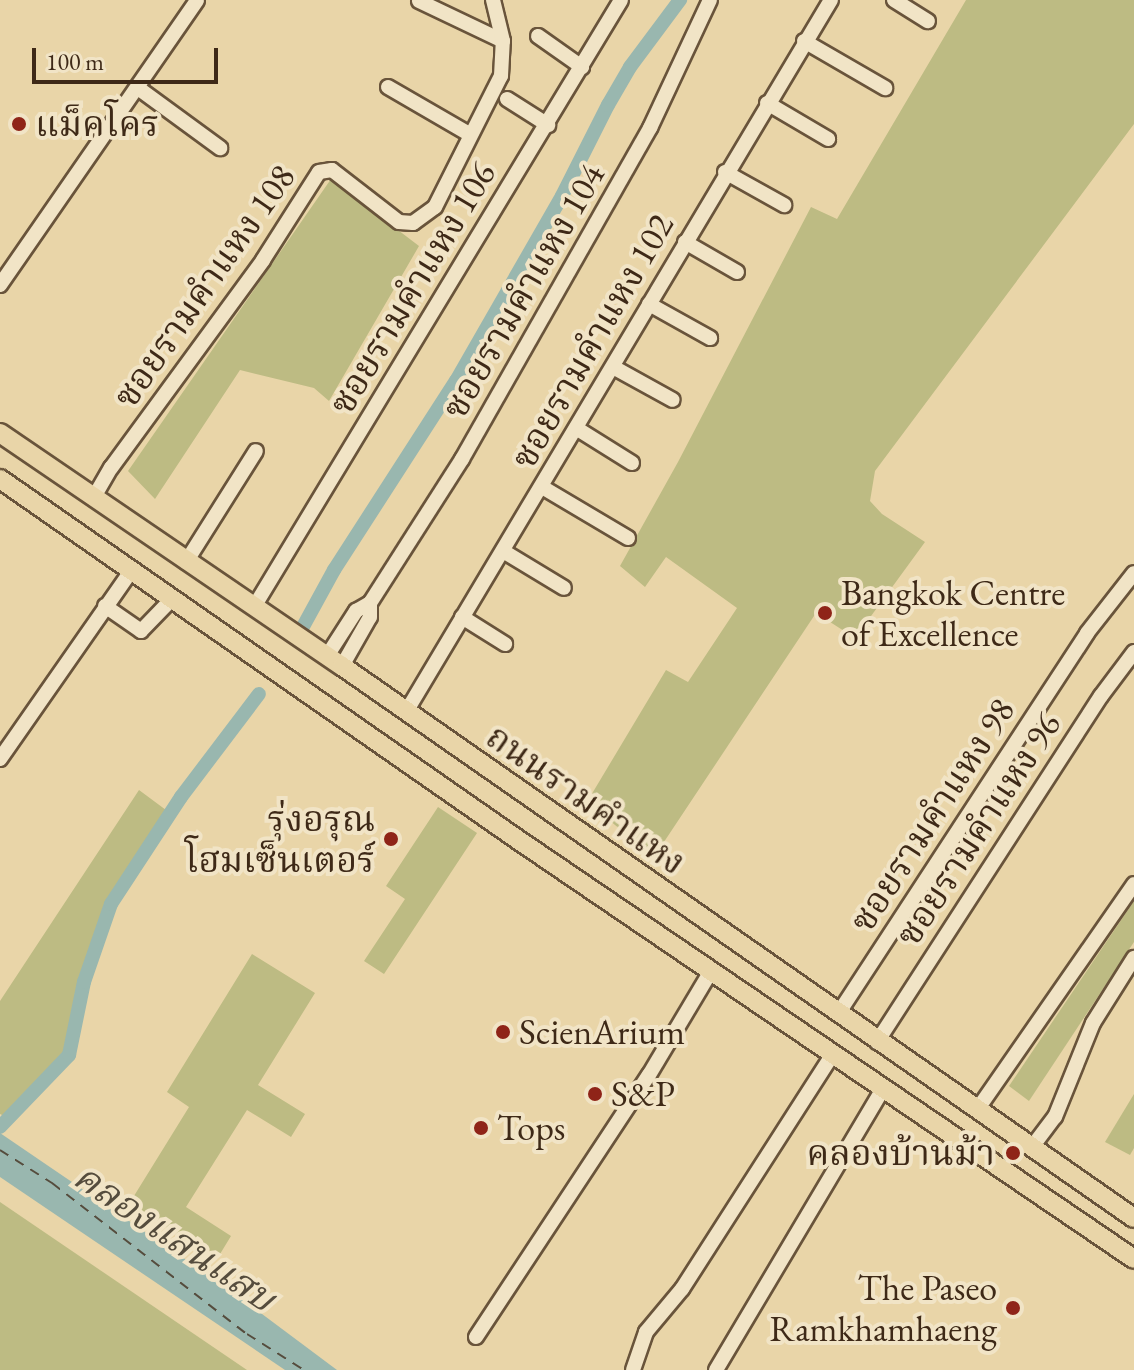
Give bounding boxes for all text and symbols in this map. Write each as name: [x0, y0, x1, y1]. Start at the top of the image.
scale bar: [36, 32, 222, 82]
text: 100 m: [46, 46, 104, 77]
place label: แม็คโคร: [35, 102, 159, 146]
marker: แม็คโคร: [10, 115, 28, 133]
street label: ซอยรามคําแหง 106: [320, 154, 504, 422]
street label: ซอยรามคำแหง 108: [104, 156, 304, 416]
street label: ซอยรามคําแหง 104: [433, 156, 613, 426]
street label: ซอยรามคําแหง 102: [502, 206, 682, 476]
place label: Bangkok Centre of Excellence: [841, 570, 1065, 655]
marker: Bangkok Centre of Excellence: [816, 604, 834, 622]
street label: ซอยรามคําแหง 98: [840, 690, 1024, 940]
street label: ซอยรามคําแหง 96: [886, 704, 1070, 954]
street label: ถนนรามคำแหง: [478, 714, 694, 884]
place label: รุ่งอรุณ โฮมเซ็นเตอร์: [185, 796, 375, 881]
marker: รุ่งอรุณ โฮมเซ็นเตอร์: [382, 830, 400, 848]
place label: ScienArium: [519, 1010, 685, 1054]
marker: ScienArium: [494, 1023, 512, 1041]
place label: S&P: [611, 1072, 675, 1116]
marker: S&P: [586, 1085, 604, 1103]
place label: Tops: [497, 1106, 565, 1150]
marker: Tops: [472, 1119, 490, 1137]
place label: คลองบ้านม้า: [806, 1131, 995, 1175]
marker: คลองบ้านม้า: [1002, 1142, 1024, 1164]
water label: คลองแสนแสบ: [66, 1153, 284, 1321]
place label: The Paseo Ramkhamhaeng: [770, 1265, 997, 1350]
marker: The Paseo Ramkhamhaeng: [1004, 1299, 1022, 1317]

